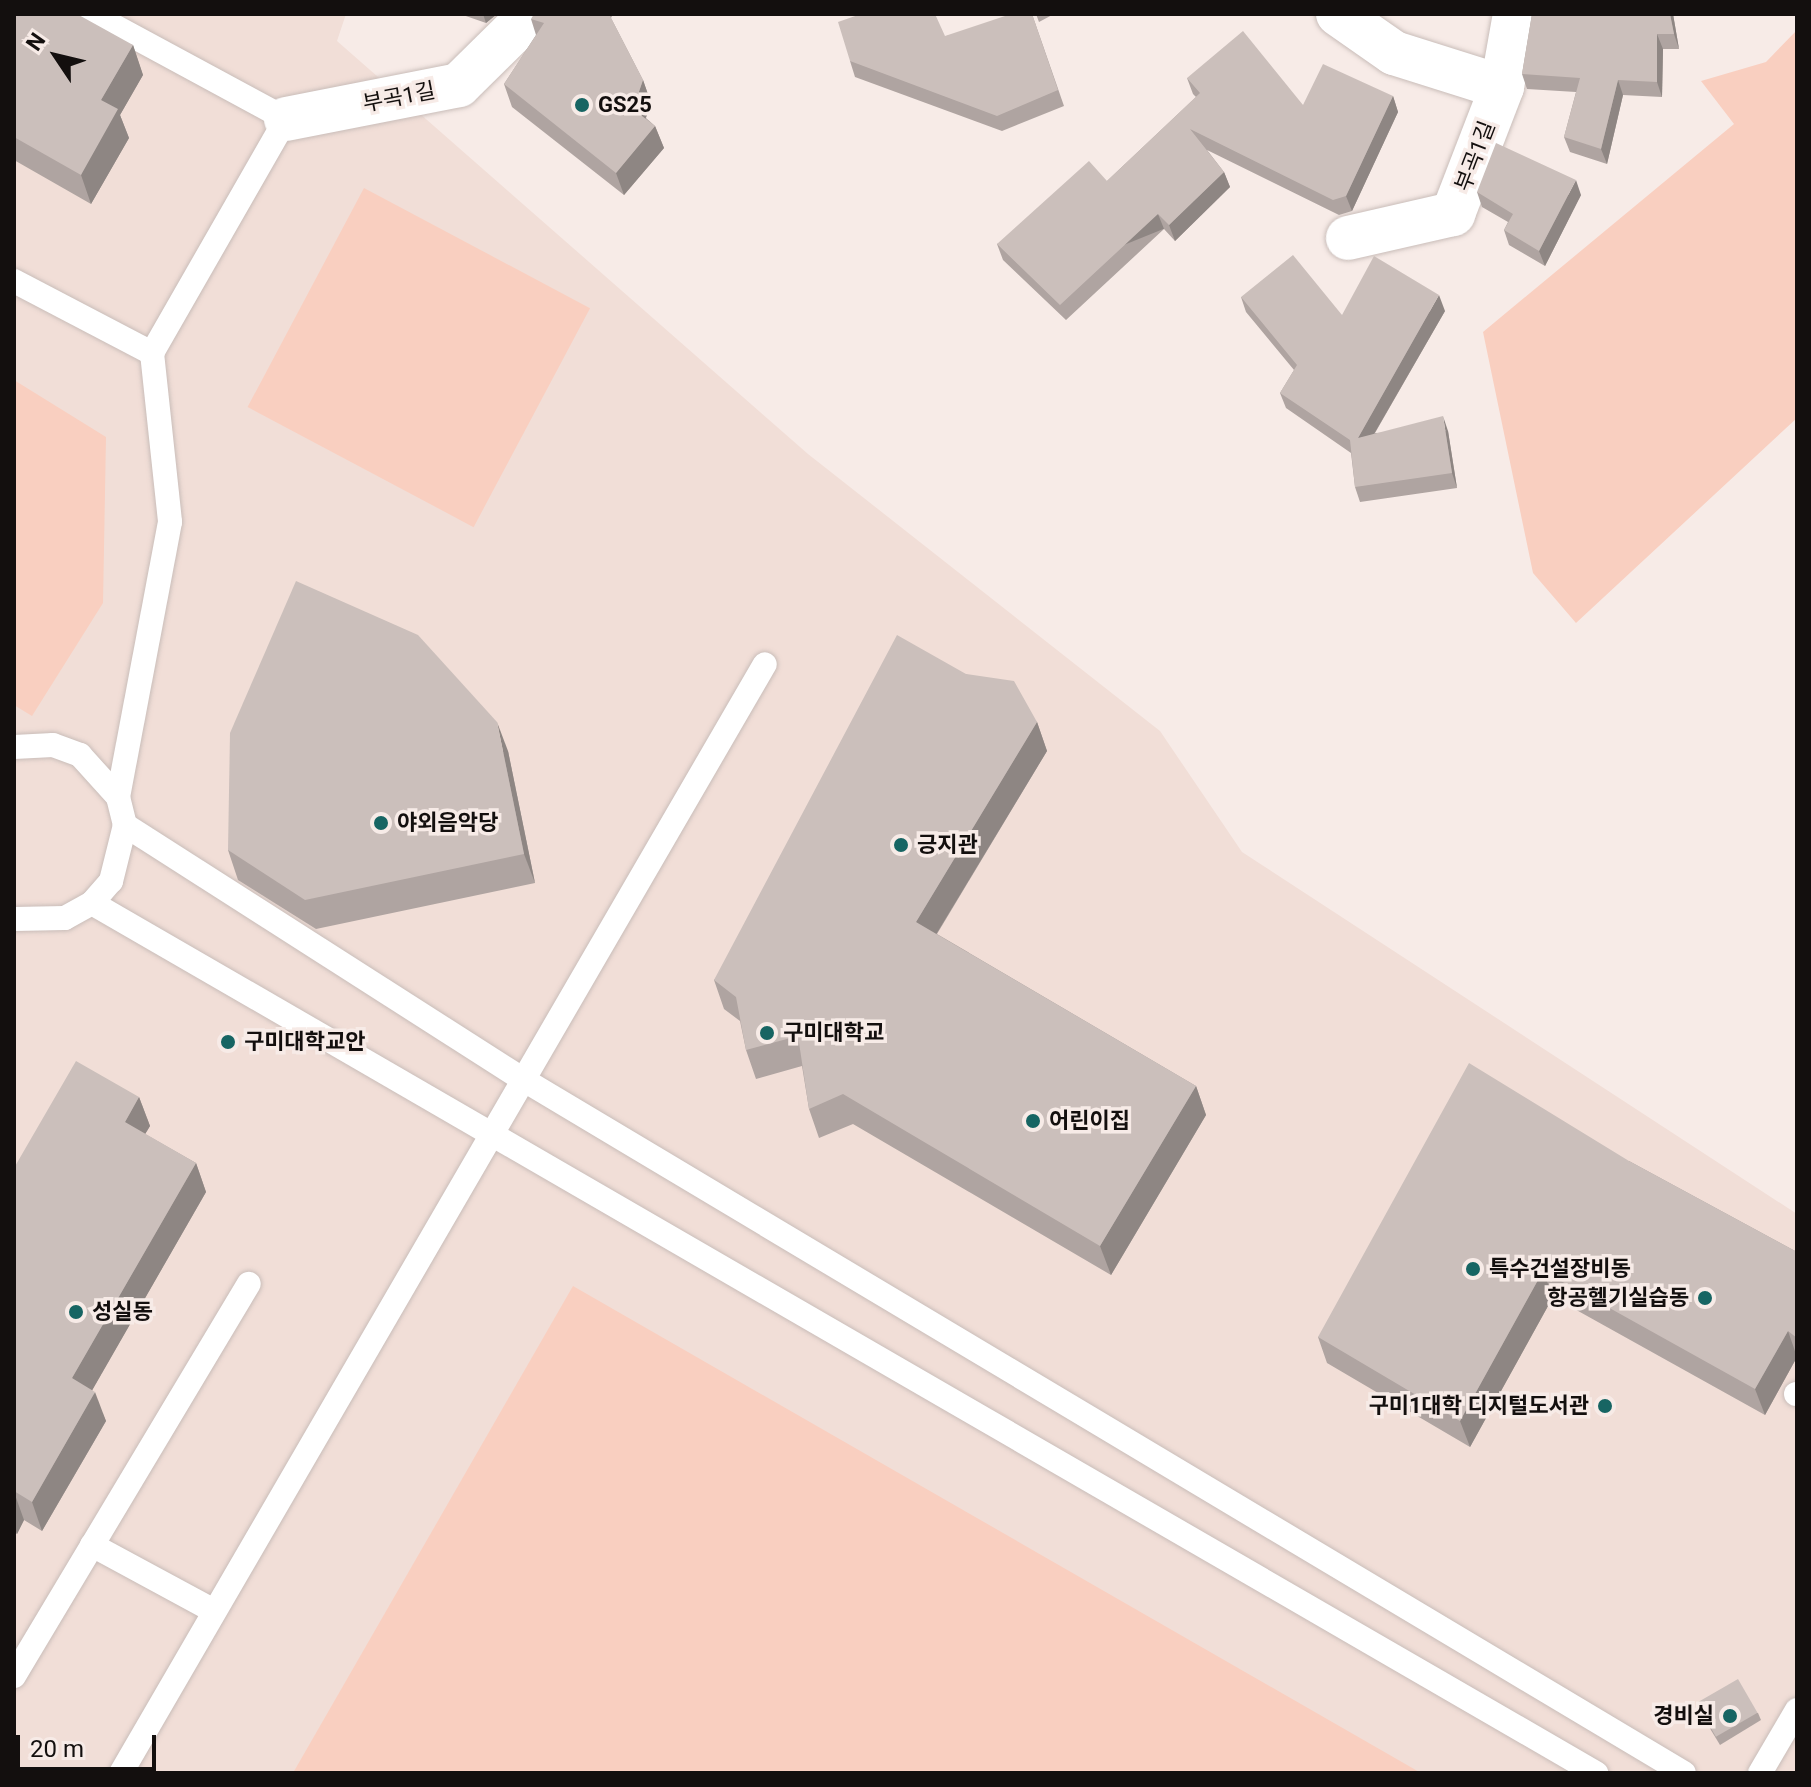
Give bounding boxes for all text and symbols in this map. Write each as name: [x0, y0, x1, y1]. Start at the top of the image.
north arrow: [16, 16, 96, 96]
text: N: [21, 28, 51, 55]
street label: 부곡1길: [361, 77, 437, 117]
place label: GS25: [598, 92, 652, 118]
marker: GS25: [573, 96, 591, 114]
street label: 부곡1길: [1450, 117, 1500, 195]
place label: 야외음악당: [397, 810, 498, 836]
marker: 야외음악당: [372, 814, 390, 832]
place label: 긍지관: [917, 832, 978, 858]
marker: 긍지관: [892, 836, 910, 854]
place label: 구미대학교: [783, 1020, 884, 1046]
marker: 구미대학교: [758, 1024, 776, 1042]
place label: 구미대학교안: [244, 1029, 365, 1055]
marker: 구미대학교안: [219, 1033, 237, 1051]
place label: 어린이집: [1049, 1108, 1130, 1134]
marker: 어린이집: [1024, 1112, 1042, 1130]
place label: 특수건설장비동: [1489, 1256, 1631, 1282]
marker: 특수건설장비동: [1464, 1260, 1482, 1278]
place label: 항공헬기실습동: [1547, 1285, 1689, 1311]
marker: 항공헬기실습동: [1696, 1289, 1714, 1307]
place label: 성실동: [92, 1299, 153, 1325]
marker: 성실동: [67, 1303, 85, 1321]
place label: 구미1대학 디지털도서관: [1369, 1393, 1589, 1419]
marker: 구미1대학 디지털도서관: [1596, 1397, 1614, 1415]
place label: 경비실: [1653, 1703, 1714, 1729]
marker: 경비실: [1721, 1707, 1739, 1725]
scale bar: [20, 1719, 160, 1769]
text: 20 m: [30, 1735, 84, 1763]

